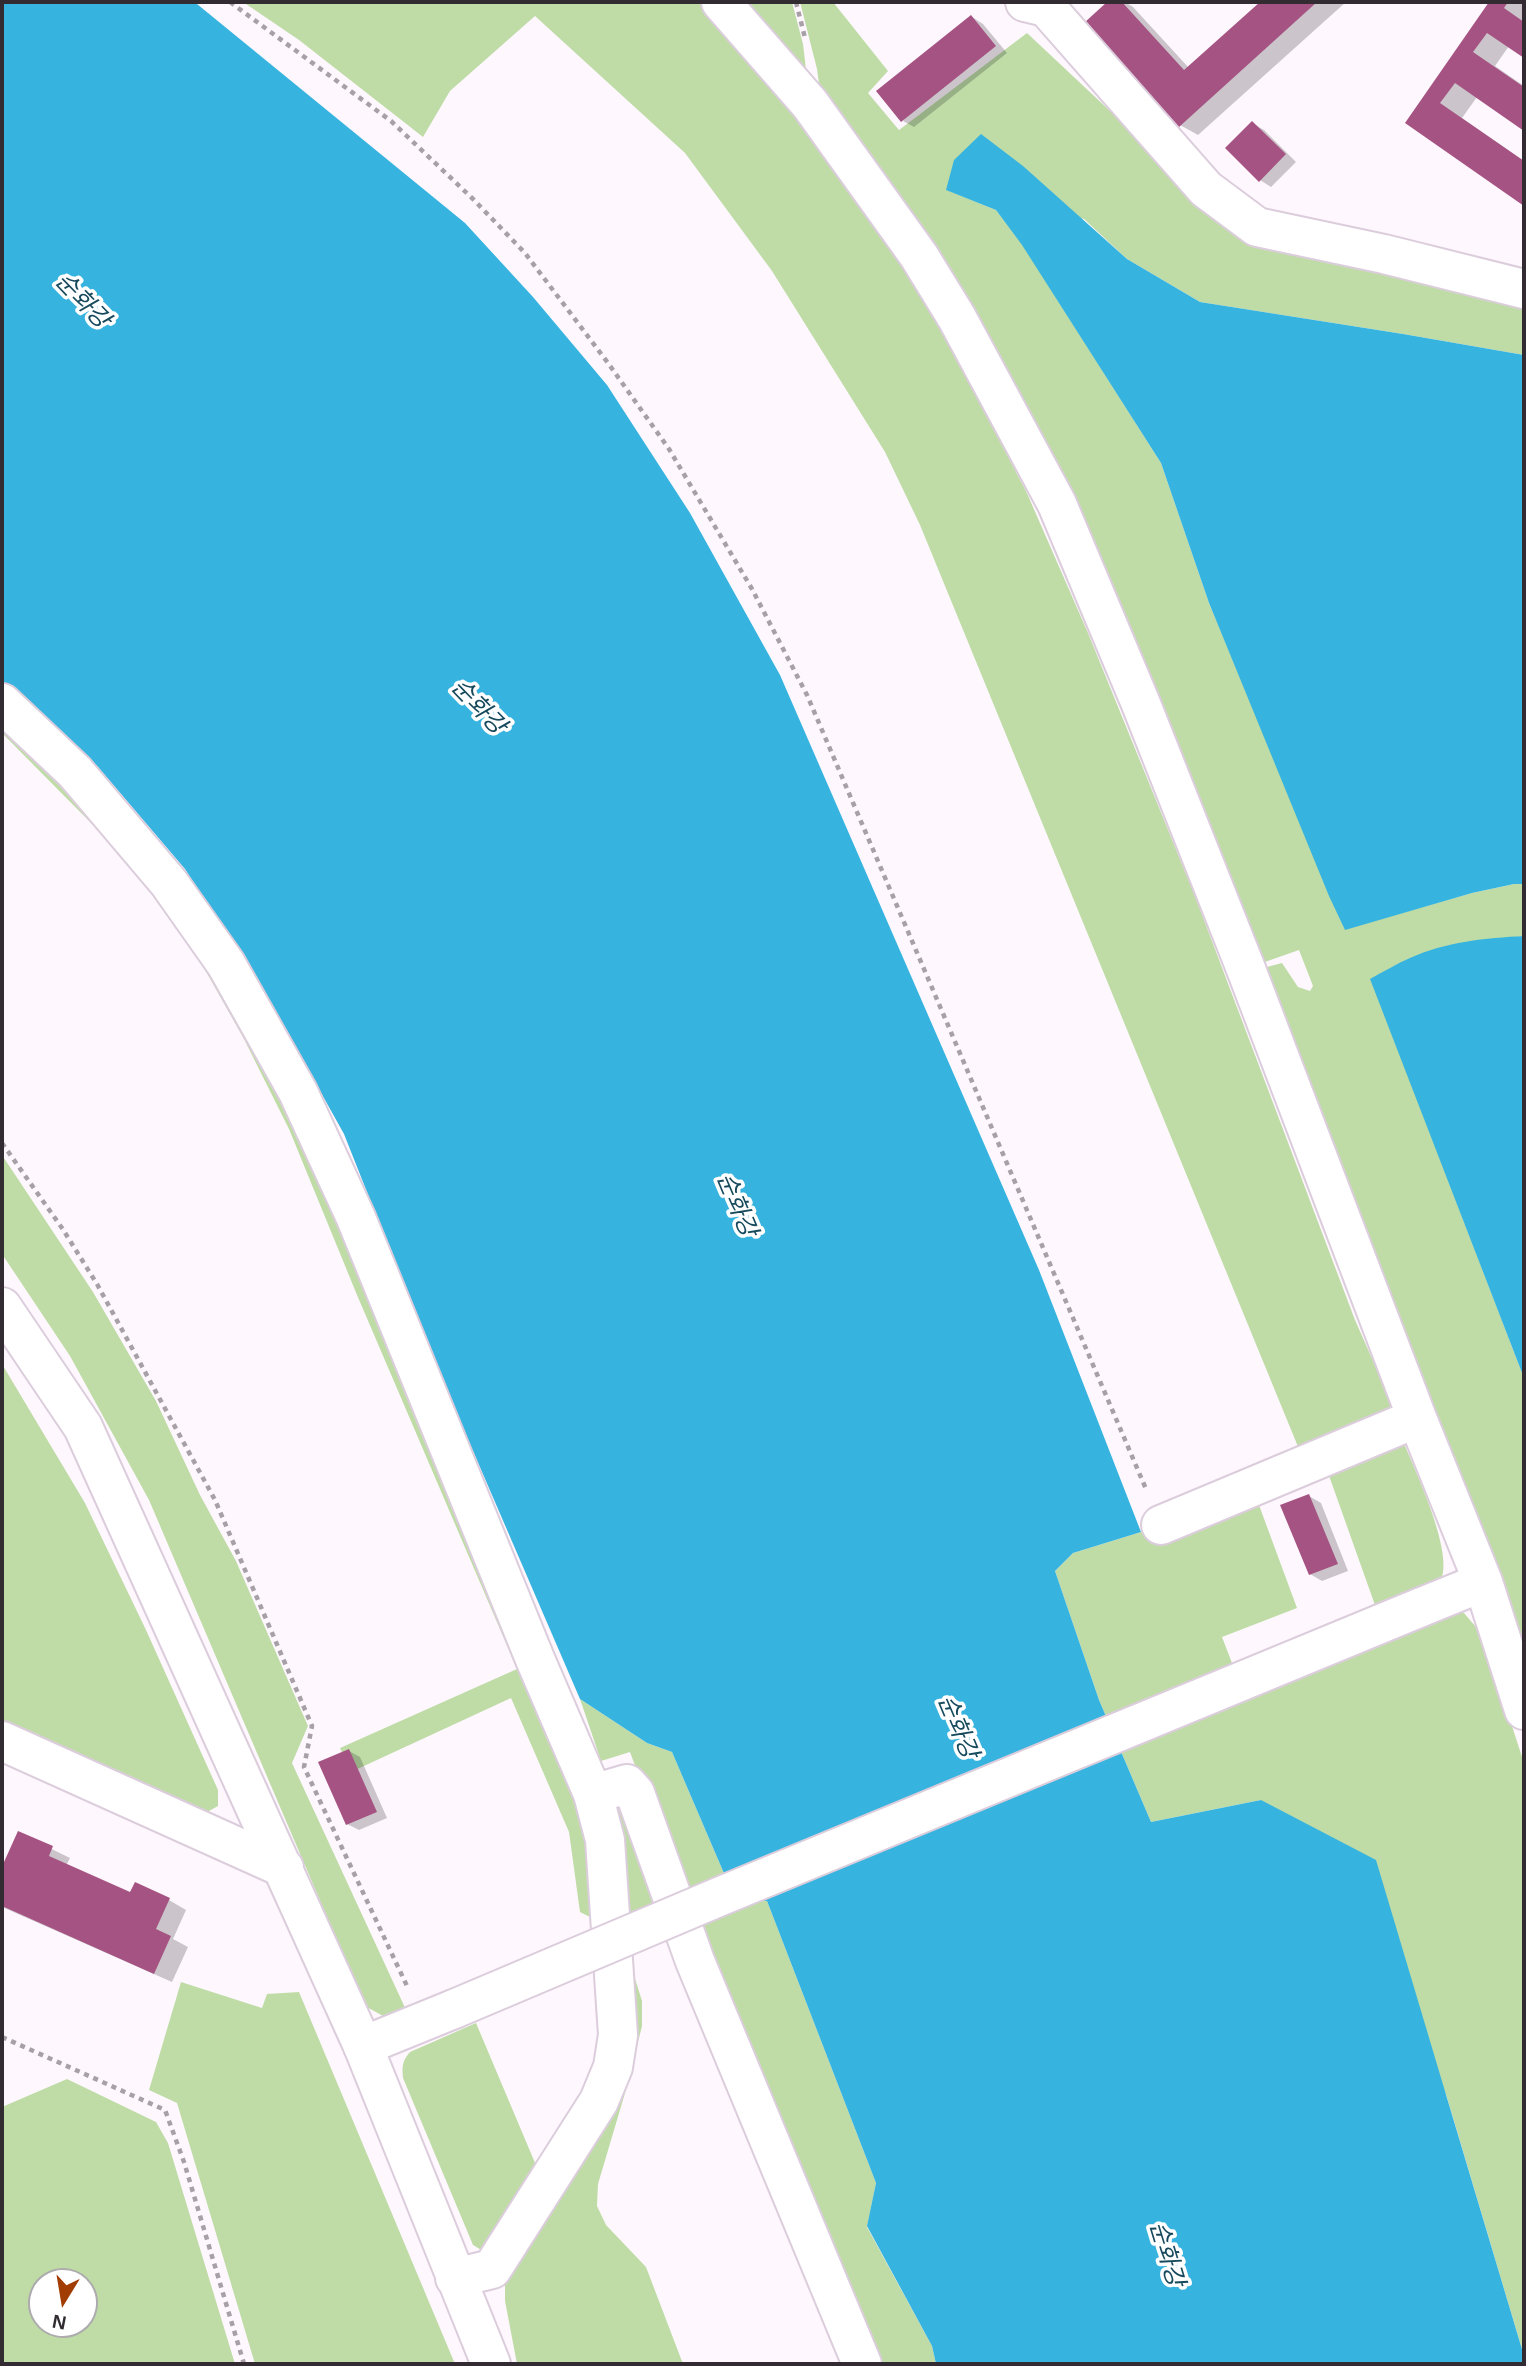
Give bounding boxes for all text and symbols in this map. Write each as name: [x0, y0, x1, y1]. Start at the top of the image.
water label: 순화강: [49, 267, 115, 335]
water label: 순화강: [445, 673, 511, 741]
water label: 순화강: [710, 1169, 762, 1241]
water label: 순화강: [931, 1691, 983, 1763]
water label: 순화강: [1143, 2218, 1189, 2290]
north arrow: [28, 2268, 98, 2338]
text: N: [51, 2311, 68, 2334]

